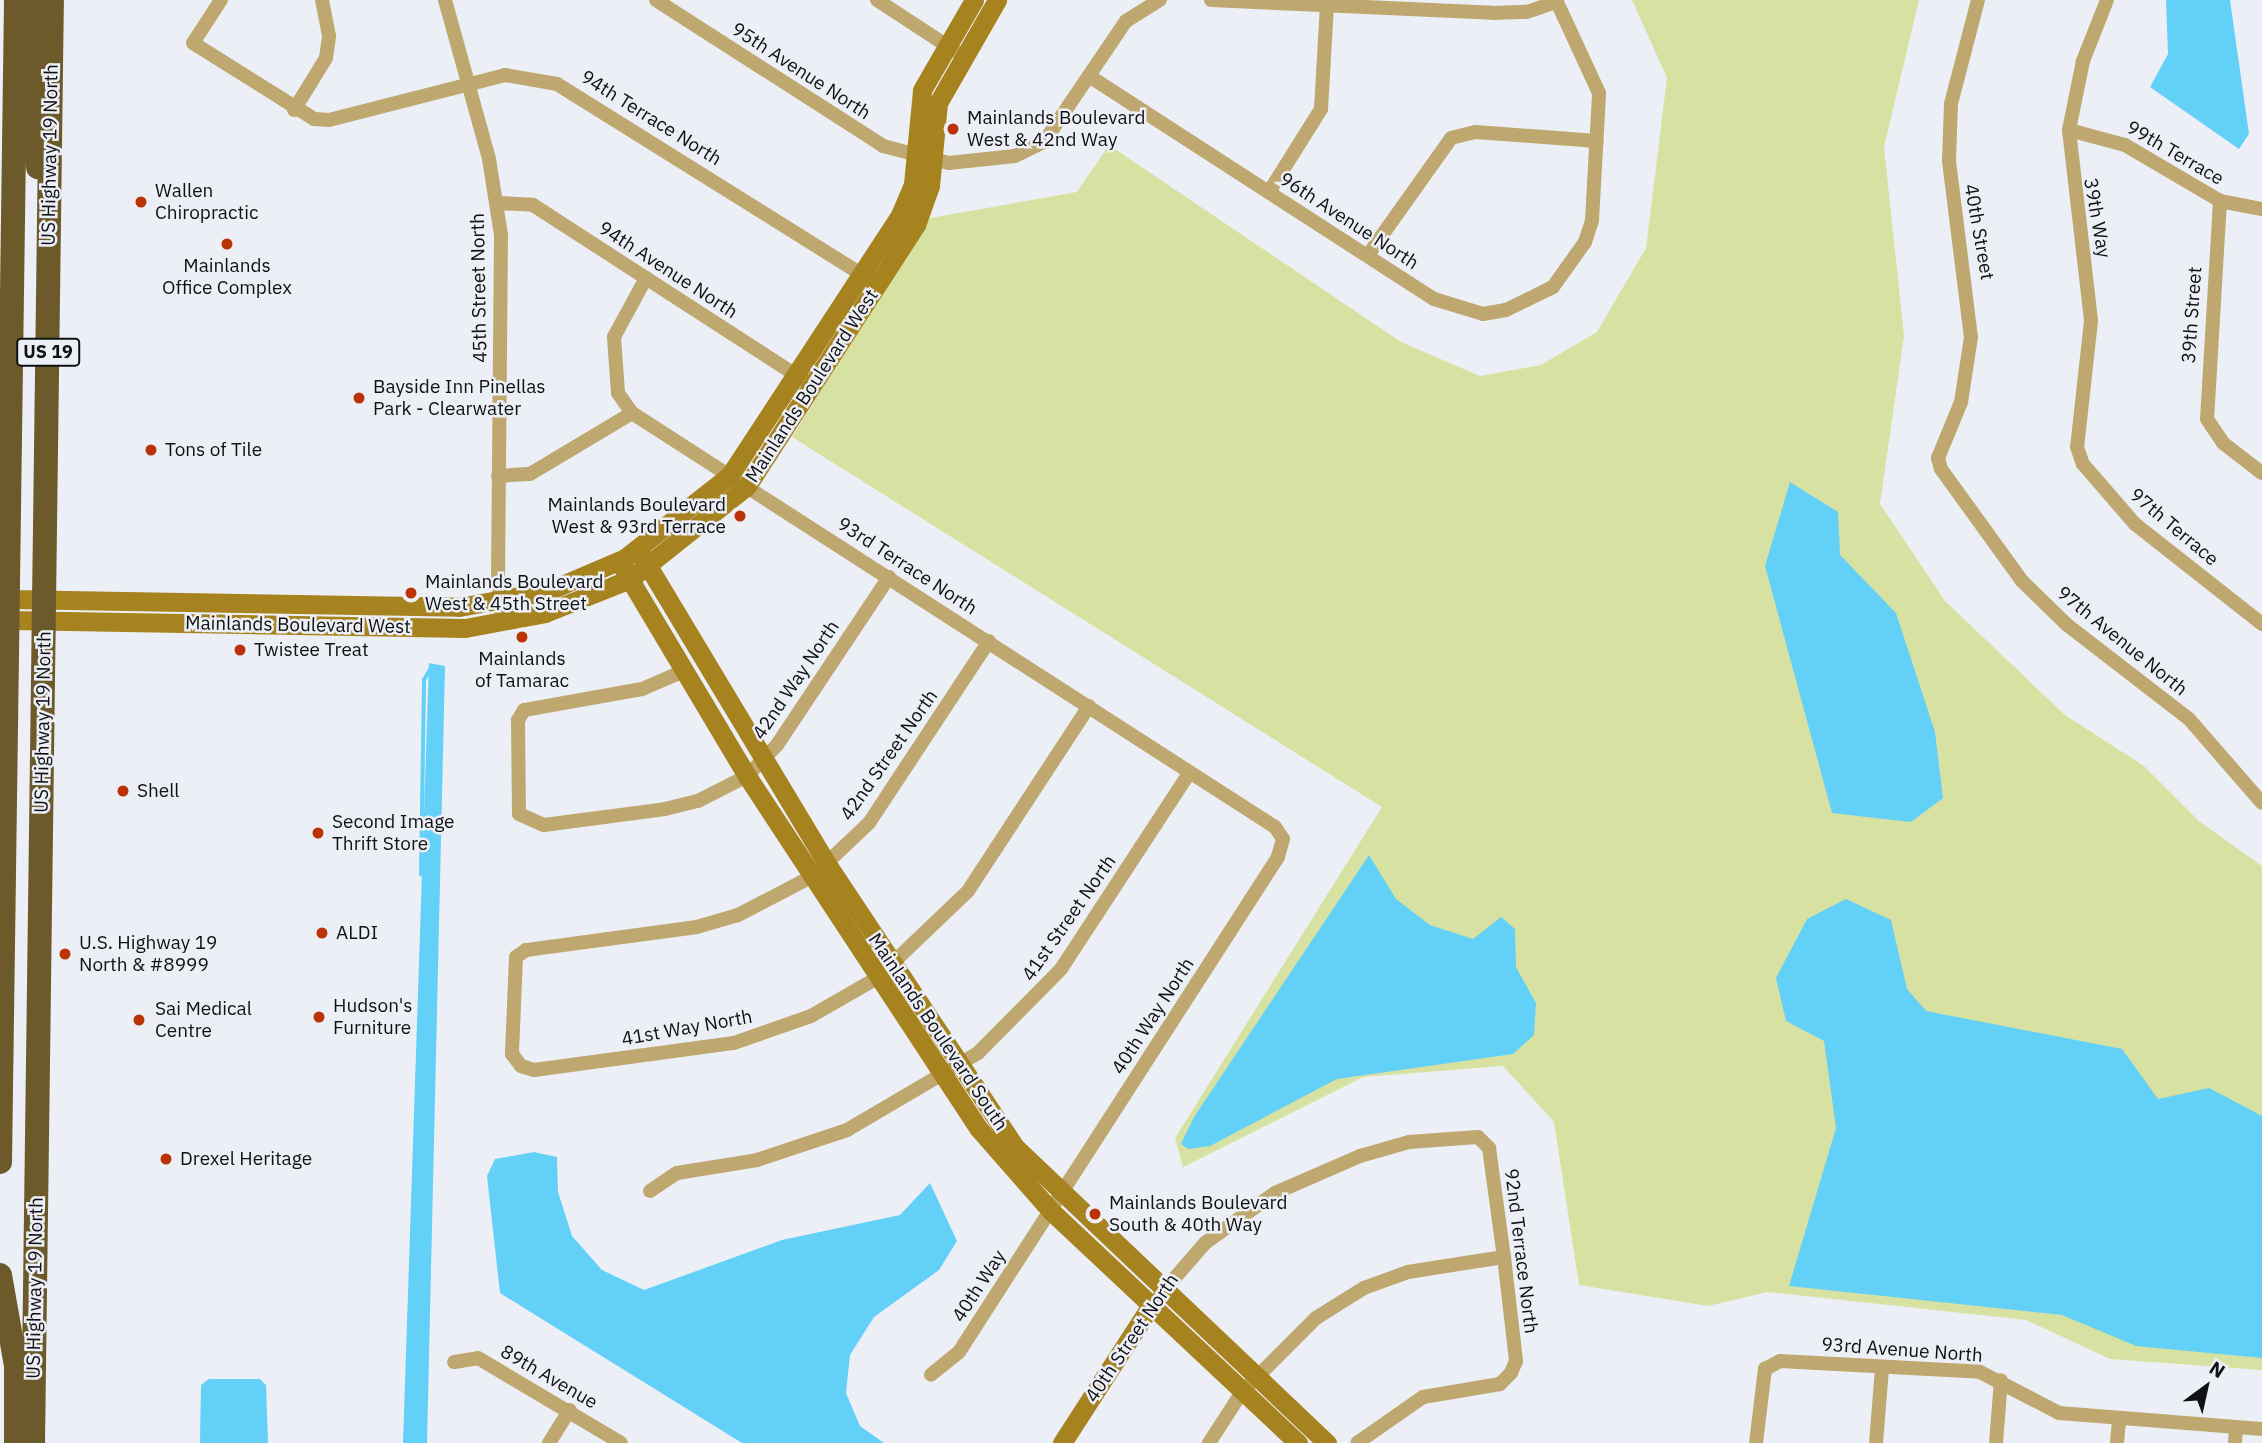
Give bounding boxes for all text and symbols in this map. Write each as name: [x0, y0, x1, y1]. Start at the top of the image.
street label: 95th Avenue North: [727, 18, 875, 124]
street label: US Highway 19 North: [37, 64, 63, 246]
street label: 94th Terrace North: [576, 65, 726, 171]
place label: Mainlands Boulevard West & 42nd Way: [967, 107, 1145, 151]
street label: 99th Terrace: [2122, 116, 2228, 190]
marker: Mainlands Boulevard West & 42nd Way: [945, 121, 961, 137]
street label: 96th Avenue North: [1275, 168, 1423, 274]
street label: 39th Way: [2079, 176, 2115, 260]
place label: Wallen Chiropractic: [155, 180, 258, 224]
street label: 40th Street: [1959, 182, 1999, 282]
marker: Wallen Chiropractic: [133, 194, 149, 210]
street label: 45th Street North: [466, 213, 492, 363]
street label: 94th Avenue North: [594, 217, 742, 323]
marker: Mainlands Office Complex: [219, 236, 235, 252]
place label: Mainlands Office Complex: [162, 255, 292, 299]
street label: 39th Street: [2177, 266, 2207, 364]
street label: Mainlands Boulevard West: [741, 285, 883, 487]
road number: US 19: [15, 338, 81, 366]
place label: Bayside Inn Pinellas Park - Clearwater: [373, 376, 546, 420]
marker: Bayside Inn Pinellas Park - Clearwater: [351, 390, 367, 406]
place label: Tons of Tile: [165, 439, 262, 461]
marker: Tons of Tile: [143, 442, 159, 458]
street label: 97th Terrace: [2125, 483, 2223, 571]
place label: Mainlands Boulevard West & 93rd Terrace: [548, 494, 726, 538]
marker: Mainlands Boulevard West & 93rd Terrace: [732, 508, 748, 524]
street label: 93rd Terrace North: [833, 512, 981, 620]
place label: Mainlands Boulevard West & 45th Street: [425, 571, 603, 615]
street label: 97th Avenue North: [2052, 581, 2192, 701]
marker: Mainlands Boulevard West & 45th Street: [403, 585, 419, 601]
street label: Mainlands Boulevard West: [185, 612, 411, 638]
street label: 42nd Way North: [748, 616, 844, 744]
marker: Mainlands of Tamarac: [514, 629, 530, 645]
street label: US Highway 19 North: [30, 631, 56, 813]
place label: Twistee Treat: [254, 639, 369, 661]
marker: Twistee Treat: [232, 642, 248, 658]
place label: Mainlands of Tamarac: [475, 648, 569, 692]
street label: 42nd Street North: [835, 685, 943, 825]
place label: Shell: [137, 780, 180, 802]
marker: Shell: [115, 783, 131, 799]
place label: Second Image Thrift Store: [332, 811, 455, 855]
marker: Second Image Thrift Store: [310, 825, 326, 841]
street label: 41st Street North: [1017, 851, 1121, 985]
place label: ALDI: [336, 922, 378, 944]
marker: ALDI: [314, 925, 330, 941]
street label: Mainlands Boulevard South: [863, 929, 1013, 1135]
place label: U.S. Highway 19 North & #8999: [79, 932, 218, 976]
marker: U.S. Highway 19 North & #8999: [57, 946, 73, 962]
street label: 40th Way North: [1107, 954, 1199, 1078]
place label: Hudson's Furniture: [333, 995, 412, 1039]
place label: Sai Medical Centre: [155, 998, 252, 1042]
street label: 41st Way North: [620, 1005, 754, 1051]
marker: Hudson's Furniture: [311, 1009, 327, 1025]
marker: Sai Medical Centre: [129, 1010, 149, 1030]
place label: Drexel Heritage: [180, 1148, 312, 1170]
marker: Drexel Heritage: [158, 1151, 174, 1167]
street label: 92nd Terrace North: [1500, 1167, 1542, 1335]
place label: Mainlands Boulevard South & 40th Way: [1109, 1192, 1287, 1236]
street label: US Highway 19 North: [22, 1197, 48, 1379]
marker: Mainlands Boulevard South & 40th Way: [1087, 1206, 1103, 1222]
street label: 40th Way: [947, 1246, 1011, 1326]
street label: 40th Street North: [1081, 1269, 1183, 1407]
street label: 93rd Avenue North: [1821, 1333, 1983, 1367]
street label: 89th Avenue: [496, 1340, 602, 1414]
north arrow: [2171, 1352, 2241, 1422]
text: N: [2205, 1356, 2230, 1383]

